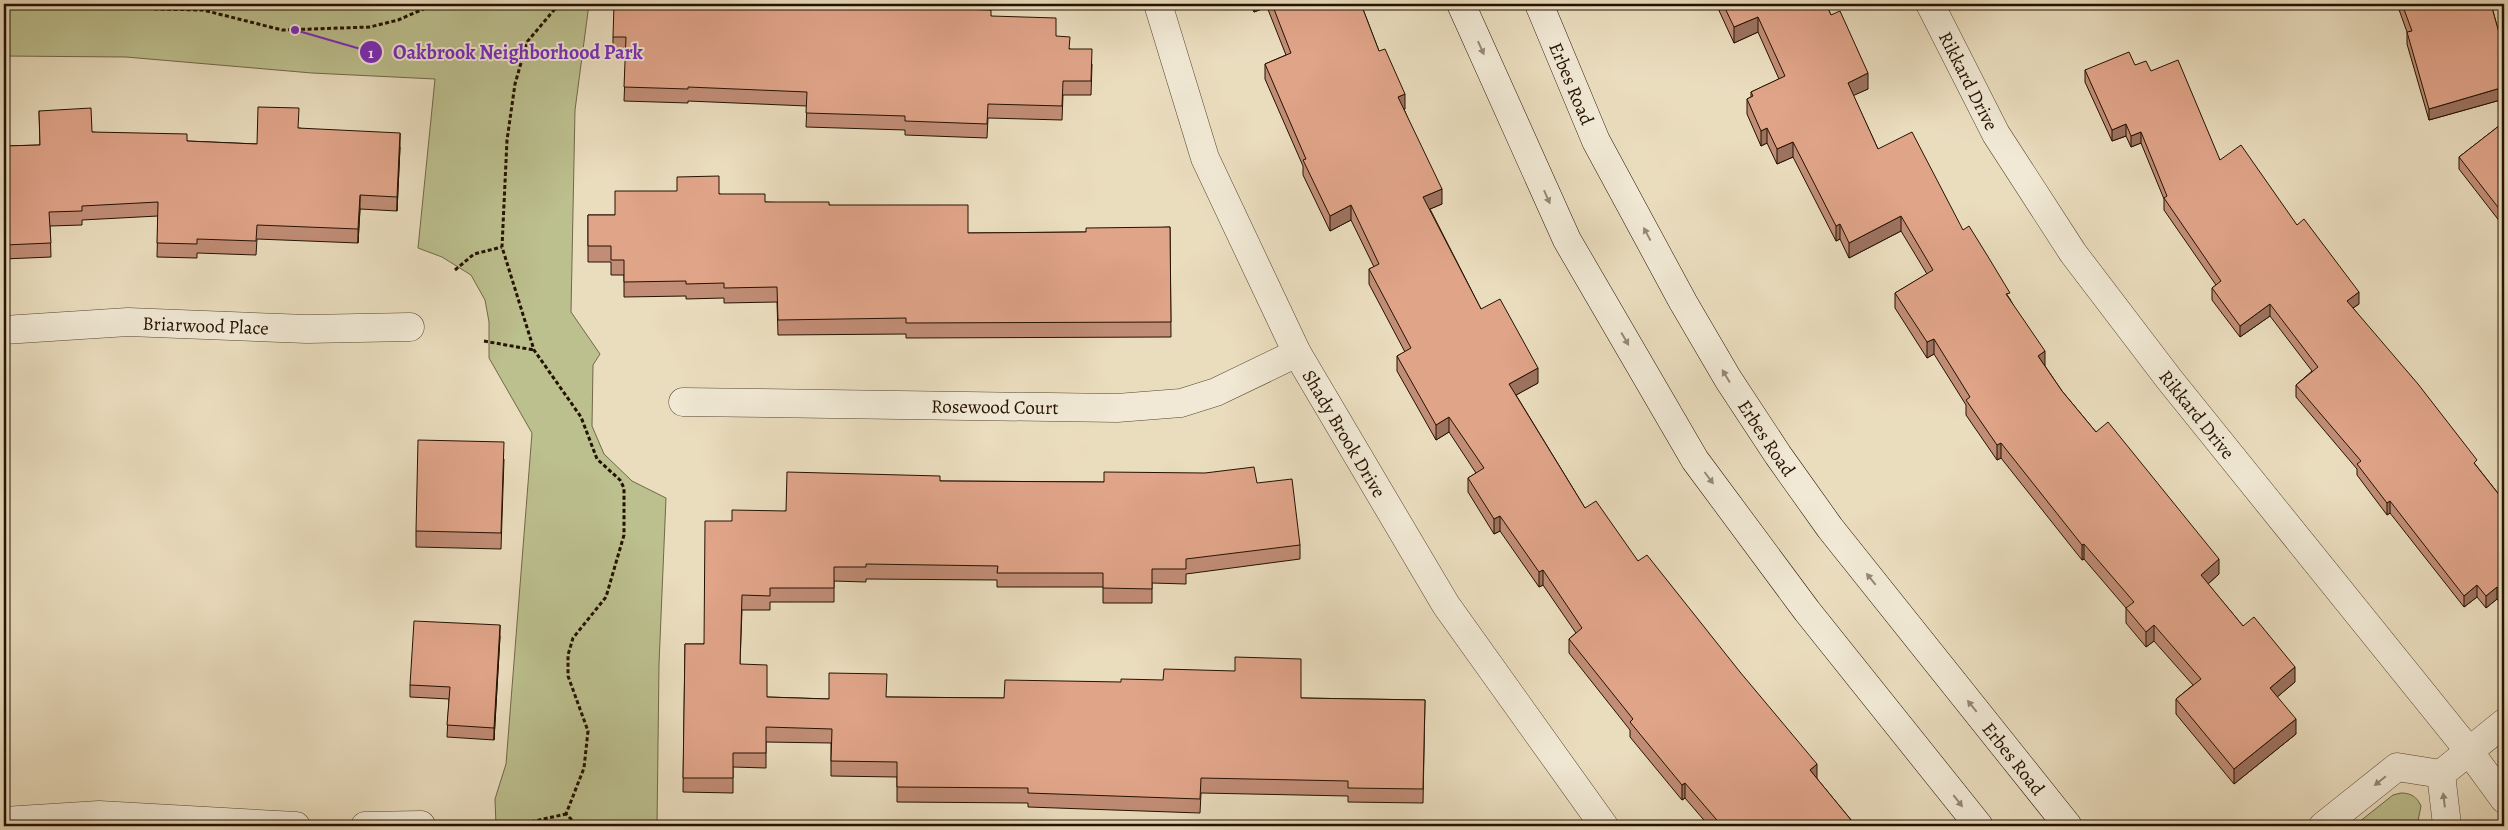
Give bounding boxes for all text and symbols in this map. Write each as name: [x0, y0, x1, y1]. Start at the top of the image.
street label: Rikkard Drive: [1932, 27, 2004, 135]
callout: Oakbrook Neighborhood Park: [358, 35, 653, 70]
text: Oakbrook Neighborhood Park: [393, 39, 644, 66]
street label: Erbes Road: [1542, 39, 1600, 130]
one-way arrow: [1478, 41, 1486, 55]
text: 1: [368, 43, 374, 63]
one-way arrow: [1544, 190, 1552, 204]
one-way arrow: [1643, 227, 1651, 241]
street label: Briarwood Place: [142, 311, 269, 341]
one-way arrow: [1620, 333, 1629, 346]
street label: Shady Brook Drive: [1296, 365, 1392, 503]
street label: Rikkard Drive: [2152, 365, 2240, 465]
one-way arrow: [1722, 369, 1731, 382]
street label: Rosewood Court: [931, 393, 1059, 421]
street label: Erbes Road: [1731, 395, 1802, 483]
one-way arrow: [1703, 471, 1714, 484]
one-way arrow: [1865, 573, 1876, 586]
one-way arrow: [1967, 700, 1978, 713]
street label: Erbes Road: [1976, 717, 2051, 802]
one-way arrow: [2373, 776, 2387, 786]
one-way arrow: [2440, 792, 2448, 808]
one-way arrow: [1953, 794, 1964, 807]

